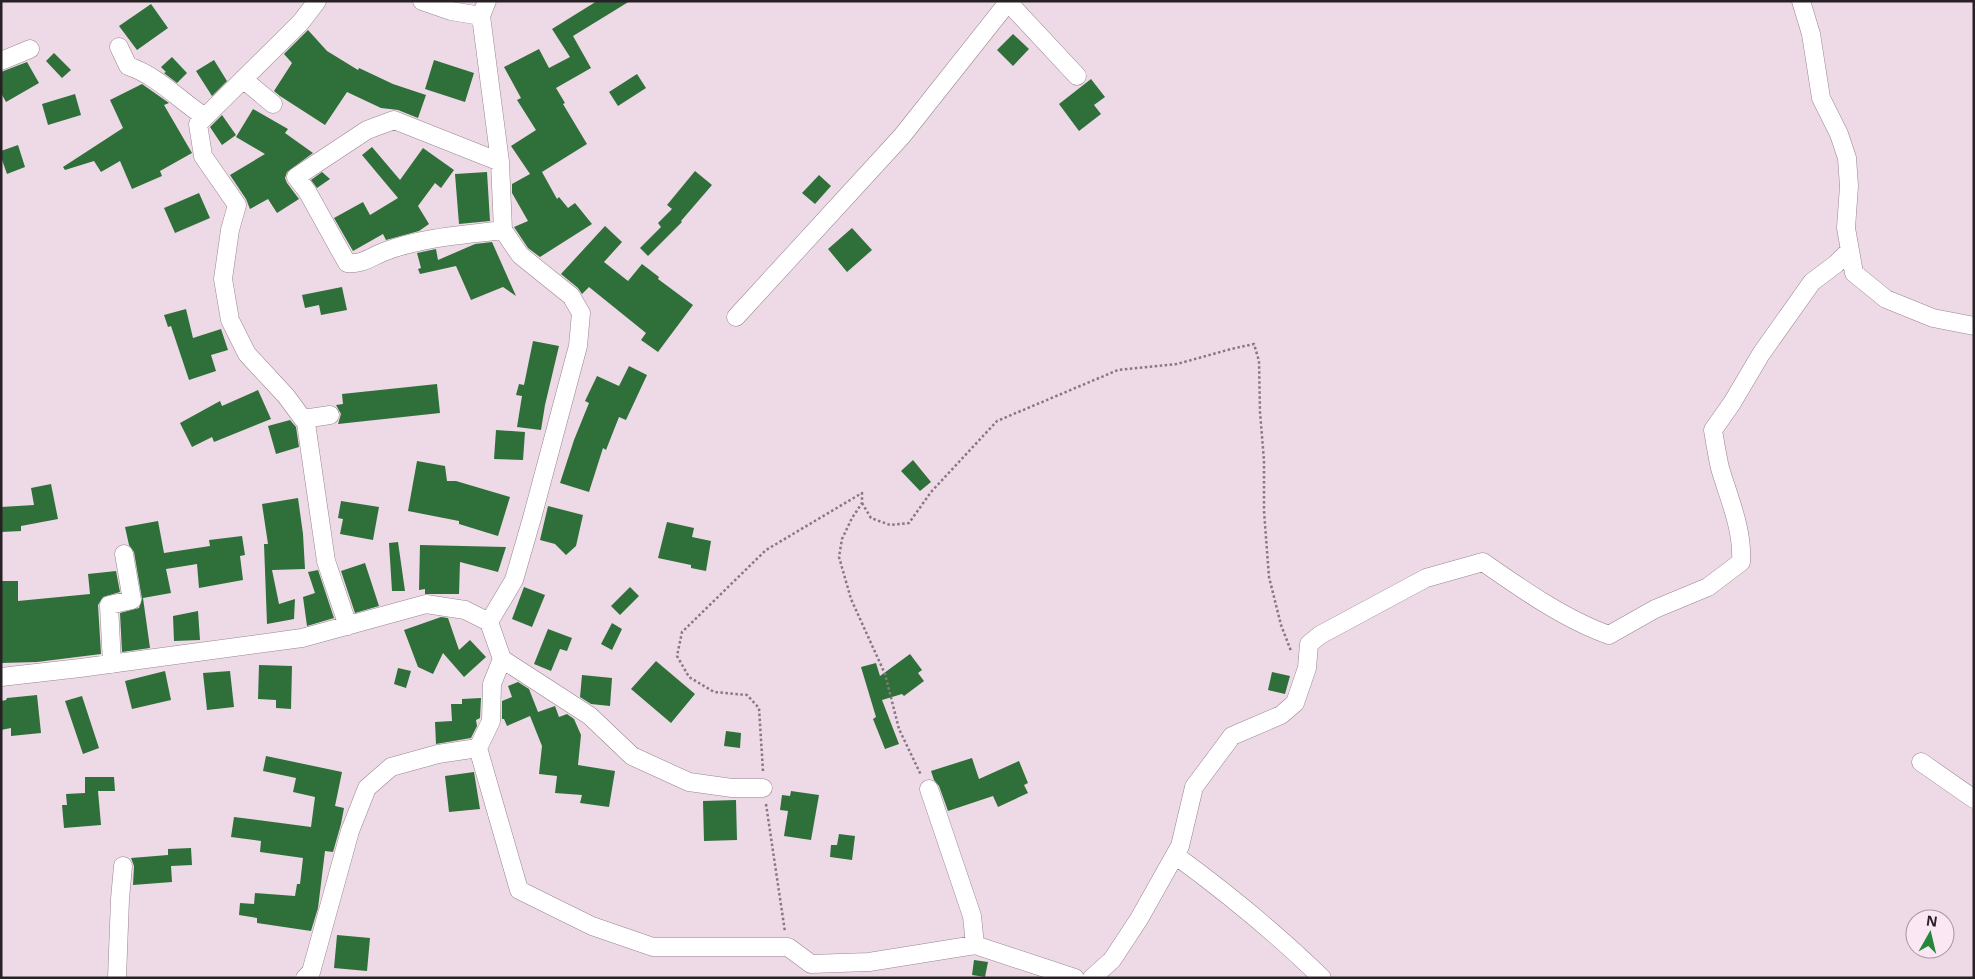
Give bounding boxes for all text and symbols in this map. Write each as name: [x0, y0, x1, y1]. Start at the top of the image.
north arrow: [1905, 909, 1955, 959]
text: N: [1925, 910, 1939, 931]

